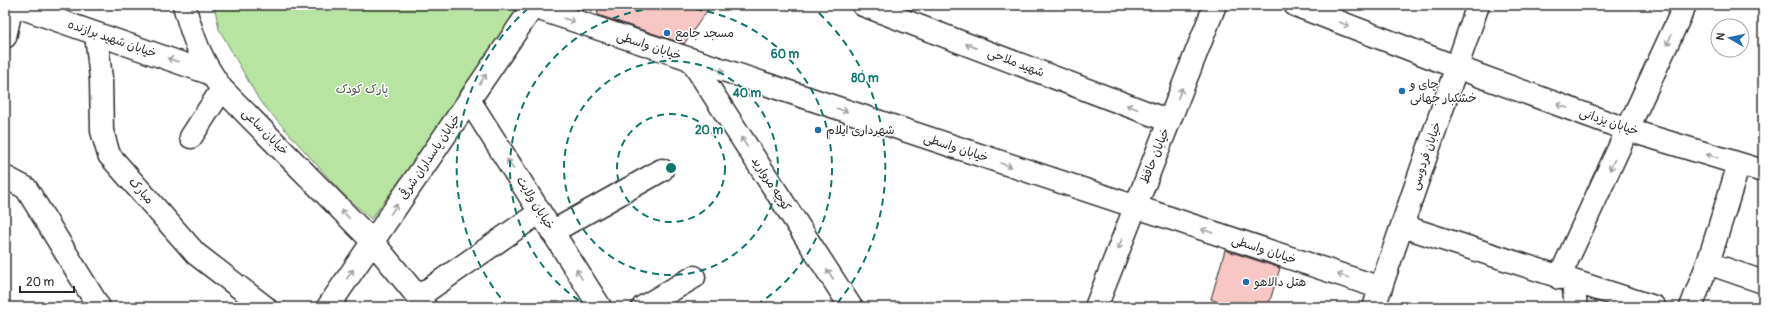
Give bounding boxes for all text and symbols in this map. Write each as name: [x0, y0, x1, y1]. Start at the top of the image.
street label: خیابان شهید برازنده: [66, 17, 158, 61]
one-way arrow: [562, 17, 575, 24]
north arrow: [1710, 18, 1750, 58]
one-way arrow: [1338, 21, 1350, 29]
place label: مسجد جامع: [675, 26, 734, 42]
street label: خیابان واسطی: [615, 28, 683, 64]
marker: مسجد جامع: [662, 28, 672, 38]
text: N: [1714, 31, 1728, 41]
one-way arrow: [1665, 34, 1672, 46]
one-way arrow: [966, 42, 978, 50]
street label: شهید ملاحی: [986, 45, 1046, 81]
text: 60 m: [771, 47, 800, 62]
one-way arrow: [166, 56, 179, 63]
one-way arrow: [713, 66, 725, 74]
text: 80 m: [851, 71, 879, 86]
one-way arrow: [479, 74, 487, 85]
place label: چای و خشکبار جهانی: [1409, 77, 1477, 106]
park label: پارک کودک: [336, 82, 388, 97]
text: 40 m: [732, 86, 762, 101]
marker: چای و خشکبار جهانی: [1397, 86, 1407, 96]
one-way arrow: [1176, 87, 1184, 99]
one-way arrow: [1557, 101, 1569, 109]
one-way arrow: [1126, 103, 1139, 110]
street label: خیابان یزدانی: [1578, 105, 1640, 139]
street label: خیابان ساعی: [239, 106, 291, 158]
one-way arrow: [836, 107, 848, 115]
street label: خیابان پاسداران شرقی: [396, 112, 464, 202]
street label: خیابان فردوسی: [1407, 120, 1445, 192]
text: 20 m: [695, 123, 723, 138]
place label: شهرداری ایلام: [826, 123, 895, 139]
marker: شهرداری ایلام: [813, 125, 823, 135]
street label: خیابان حافظ: [1137, 126, 1173, 186]
street label: خیابان واسطی: [922, 130, 990, 166]
one-way arrow: [740, 137, 748, 148]
one-way arrow: [1706, 152, 1719, 159]
street label: کوچه مروارید: [748, 154, 794, 214]
one-way arrow: [506, 159, 514, 170]
one-way arrow: [1608, 159, 1615, 171]
centre of rings: [664, 161, 678, 175]
one-way arrow: [999, 161, 1011, 169]
street label: خیابان ولایت: [513, 174, 557, 232]
street label: مبارک: [125, 175, 157, 207]
one-way arrow: [390, 204, 398, 215]
one-way arrow: [340, 209, 350, 219]
one-way arrow: [1200, 227, 1213, 234]
street label: خیابان واسطی: [1230, 232, 1298, 268]
one-way arrow: [1116, 237, 1123, 249]
scale bar: [20, 268, 74, 294]
one-way arrow: [575, 268, 583, 280]
one-way arrow: [346, 269, 354, 280]
one-way arrow: [826, 269, 834, 280]
one-way arrow: [1337, 272, 1350, 279]
text: 20 m: [26, 275, 55, 290]
place label: هتل دالاهو: [1253, 275, 1307, 290]
marker: هتل دالاهو: [1241, 277, 1251, 287]

